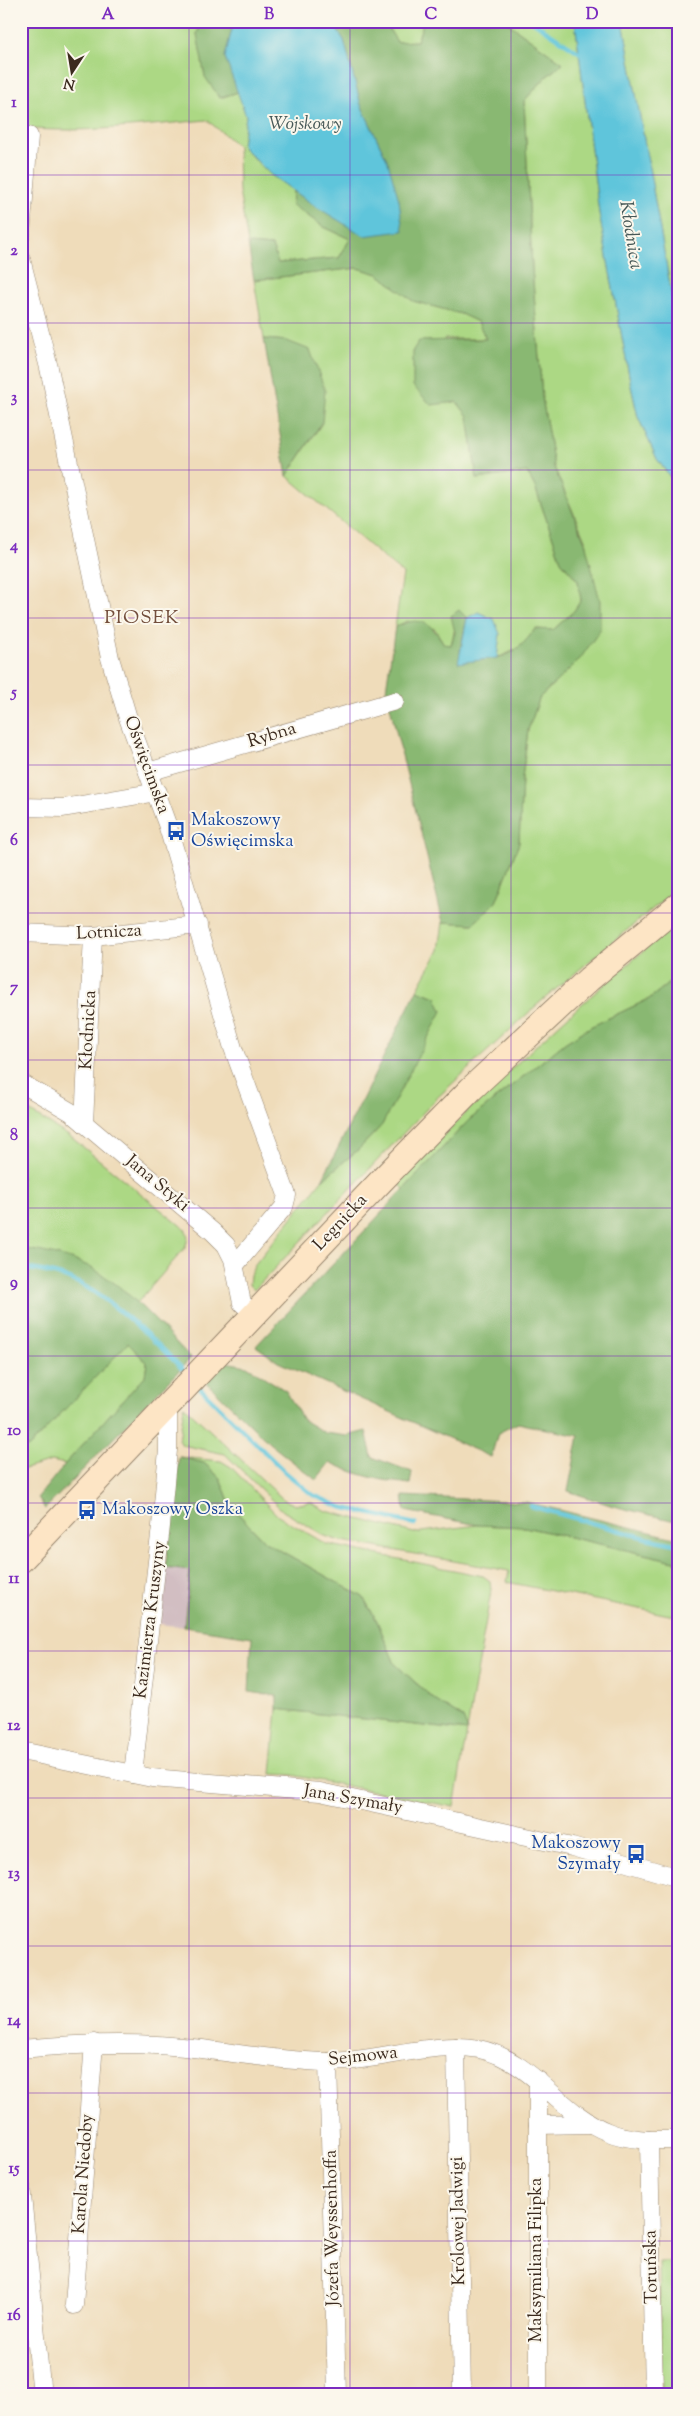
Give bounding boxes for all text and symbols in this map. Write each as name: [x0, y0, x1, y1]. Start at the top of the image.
text: A: [102, 4, 115, 27]
text: B: [264, 4, 274, 27]
text: C: [425, 4, 438, 27]
text: D: [586, 4, 599, 27]
north arrow: [48, 48, 98, 98]
text: N: [62, 72, 77, 94]
text: 1: [11, 92, 17, 115]
water label: Wojskowy: [269, 111, 342, 138]
water label: Kłodnica: [611, 199, 649, 271]
text: 2: [10, 240, 18, 263]
text: 3: [11, 387, 18, 410]
text: 4: [9, 535, 18, 558]
district label: PIOSEK: [104, 605, 180, 632]
text: 5: [9, 682, 17, 705]
street label: Oświęcimska: [116, 712, 176, 818]
street label: Rybna: [245, 716, 299, 756]
place label: Makoszowy Oświęcimska: [191, 808, 294, 855]
bus stop icon: Makoszowy Oświęcimska: [165, 820, 187, 842]
text: 6: [10, 830, 18, 853]
street label: Lotnicza: [76, 918, 142, 948]
text: 7: [10, 977, 19, 1000]
street label: Kłodnicka: [74, 990, 104, 1070]
text: 8: [10, 1125, 18, 1148]
street label: Jana Styki: [118, 1149, 195, 1219]
street label: Legnicka: [308, 1189, 374, 1257]
text: 9: [10, 1272, 18, 1295]
text: 10: [7, 1420, 21, 1443]
place label: Makoszowy Oszka: [102, 1497, 243, 1523]
bus stop icon: Makoszowy Oszka: [76, 1499, 98, 1521]
street label: Kazimierza Kruszyny: [128, 1540, 174, 1700]
text: 11: [9, 1568, 20, 1591]
text: 12: [8, 1715, 21, 1738]
street label: Jana Szymały: [301, 1778, 405, 1821]
place label: Makoszowy Szymały: [531, 1831, 621, 1878]
bus stop icon: Makoszowy Szymały: [625, 1843, 647, 1865]
text: 13: [8, 1863, 20, 1886]
text: 14: [7, 2010, 21, 2033]
street label: Sejmowa: [327, 2040, 399, 2074]
street label: Karola Niedoby: [67, 2113, 101, 2235]
street label: Józefa Weyssenhoffa: [319, 2150, 347, 2307]
street label: Królowej Jadwigi: [445, 2156, 473, 2286]
text: 15: [9, 2158, 20, 2181]
street label: Maksymiliana Filipka: [524, 2178, 550, 2342]
street label: Toruńska: [638, 2230, 666, 2304]
text: 16: [7, 2305, 21, 2328]

